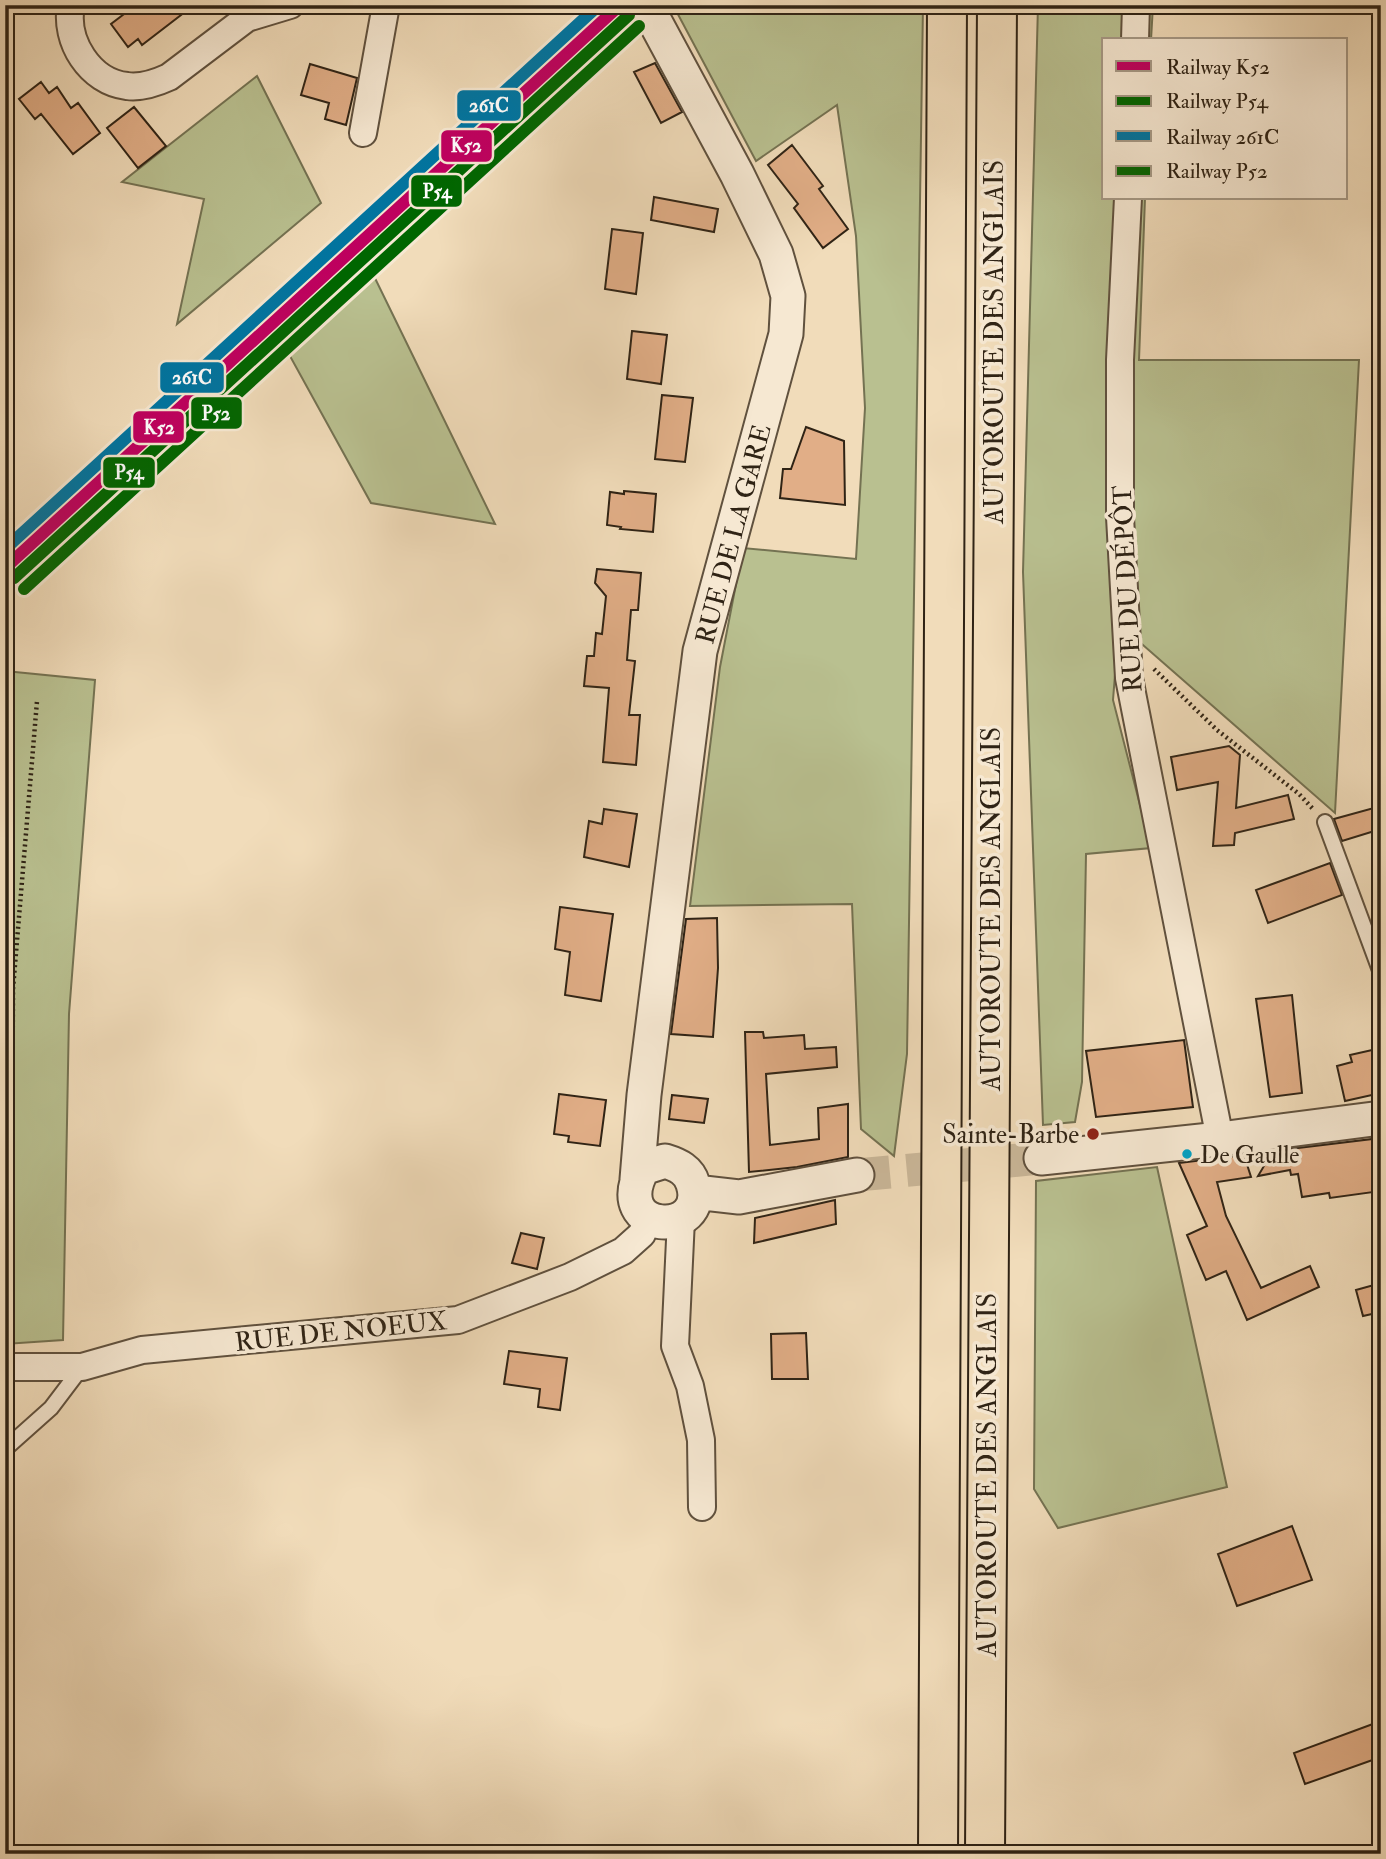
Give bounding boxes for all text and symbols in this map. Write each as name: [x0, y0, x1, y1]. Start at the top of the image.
legend: [1102, 38, 1348, 200]
text: Railway K52: [1166, 54, 1270, 81]
text: Railway P54: [1166, 88, 1269, 115]
line badge: 261C: [456, 89, 522, 122]
text: 261C: [469, 94, 509, 118]
text: Railway 261C: [1166, 124, 1279, 151]
line badge: K52: [440, 129, 493, 163]
text: K52: [450, 134, 482, 158]
text: Railway P52: [1166, 158, 1268, 185]
street label: AUTOROUTE DES ANGLAIS: [979, 160, 1011, 525]
line badge: P54: [410, 174, 463, 208]
text: P54: [422, 180, 453, 204]
line badge: 261C: [159, 361, 225, 394]
text: 261C: [172, 366, 212, 390]
line badge: P52: [190, 396, 243, 430]
text: P52: [201, 402, 231, 426]
line badge: K52: [132, 410, 185, 444]
text: K52: [143, 416, 175, 440]
street label: RUE DE LA GARE: [689, 421, 779, 648]
line badge: P54: [102, 456, 156, 489]
text: P54: [114, 461, 145, 485]
street label: RUE DU DÉPÔT: [1105, 485, 1149, 693]
street label: AUTOROUTE DES ANGLAIS: [976, 727, 1008, 1092]
place label: Sainte-Barbe: [942, 1119, 1079, 1151]
marker: Sainte-Barbe: [1085, 1126, 1101, 1142]
place label: De Gaulle: [1200, 1140, 1299, 1171]
marker: De Gaulle: [1180, 1147, 1194, 1161]
street label: AUTOROUTE DES ANGLAIS: [972, 1293, 1004, 1658]
street label: RUE DE NOEUX: [233, 1305, 449, 1359]

